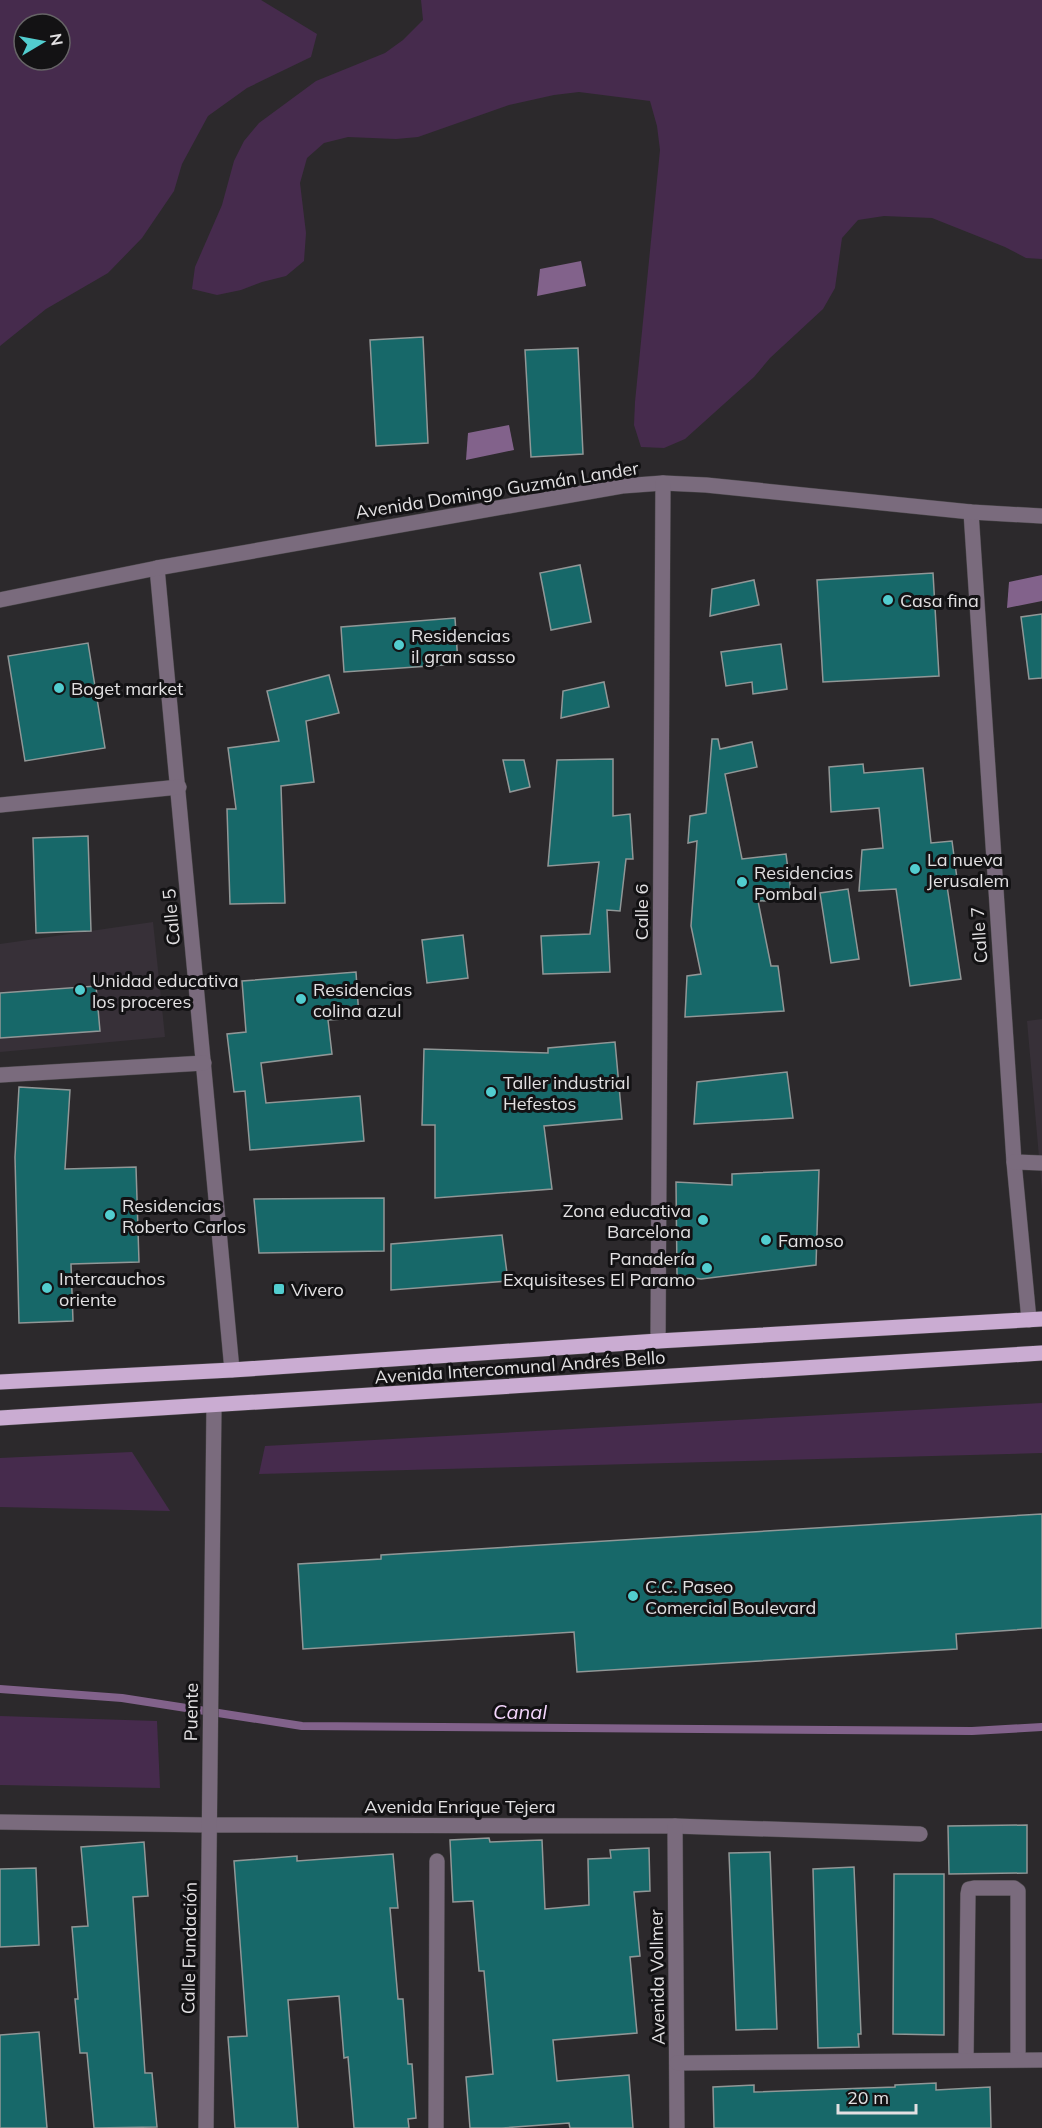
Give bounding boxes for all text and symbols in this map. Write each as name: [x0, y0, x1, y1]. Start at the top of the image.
north arrow: [12, 12, 72, 72]
text: N: [46, 32, 68, 47]
street label: Avenida Domingo Guzmán Lander: [354, 456, 641, 524]
place label: Casa fina: [900, 589, 979, 612]
marker: Casa fina: [881, 593, 895, 607]
place label: Residencias il gran sasso: [411, 624, 515, 668]
marker: Residencias il gran sasso: [392, 638, 406, 652]
place label: Boget market: [71, 677, 183, 700]
marker: Boget market: [52, 681, 66, 695]
place label: La nueva Jerusalem: [927, 848, 1009, 892]
place label: Residencias Pombal: [754, 861, 853, 905]
marker: La nueva Jerusalem: [908, 862, 922, 876]
marker: Residencias Pombal: [735, 875, 749, 889]
street label: Calle 6: [630, 884, 653, 940]
street label: Calle 5: [157, 888, 185, 946]
street label: Calle 7: [966, 906, 992, 964]
place label: Unidad educativa los proceres: [92, 969, 238, 1013]
place label: Residencias colina azul: [313, 978, 412, 1022]
marker: Unidad educativa los proceres: [73, 983, 87, 997]
marker: Residencias colina azul: [294, 992, 308, 1006]
place label: Taller industrial Hefestos: [503, 1071, 630, 1115]
marker: Taller industrial Hefestos: [484, 1085, 498, 1099]
place label: Residencias Roberto Carlos: [122, 1194, 246, 1238]
place label: Zona educativa Barcelona: [563, 1199, 691, 1243]
marker: Residencias Roberto Carlos: [103, 1208, 117, 1222]
marker: Zona educativa Barcelona: [696, 1213, 710, 1227]
place label: Famoso: [778, 1229, 844, 1252]
marker: Famoso: [759, 1233, 773, 1247]
place label: Panadería Exquisiteses El Paramo: [503, 1247, 695, 1291]
marker: Panadería Exquisiteses El Paramo: [700, 1261, 714, 1275]
place label: Intercauchos oriente: [59, 1267, 165, 1311]
place label: Vivero: [291, 1278, 344, 1301]
marker: Intercauchos oriente: [40, 1281, 54, 1295]
marker: Vivero: [272, 1282, 286, 1296]
street label: Avenida Intercomunal Andrés Bello: [374, 1345, 666, 1389]
place label: C.C. Paseo Comercial Boulevard: [645, 1575, 816, 1619]
marker: C.C. Paseo Comercial Boulevard: [626, 1589, 640, 1603]
street label: Puente: [179, 1683, 203, 1741]
water label: Canal: [493, 1699, 547, 1724]
street label: Avenida Enrique Tejera: [364, 1795, 556, 1818]
street label: Calle Fundación: [176, 1882, 202, 2014]
street label: Avenida Vollmer: [644, 1909, 670, 2045]
scale bar: [838, 2077, 916, 2115]
text: 20 m: [847, 2086, 889, 2109]

